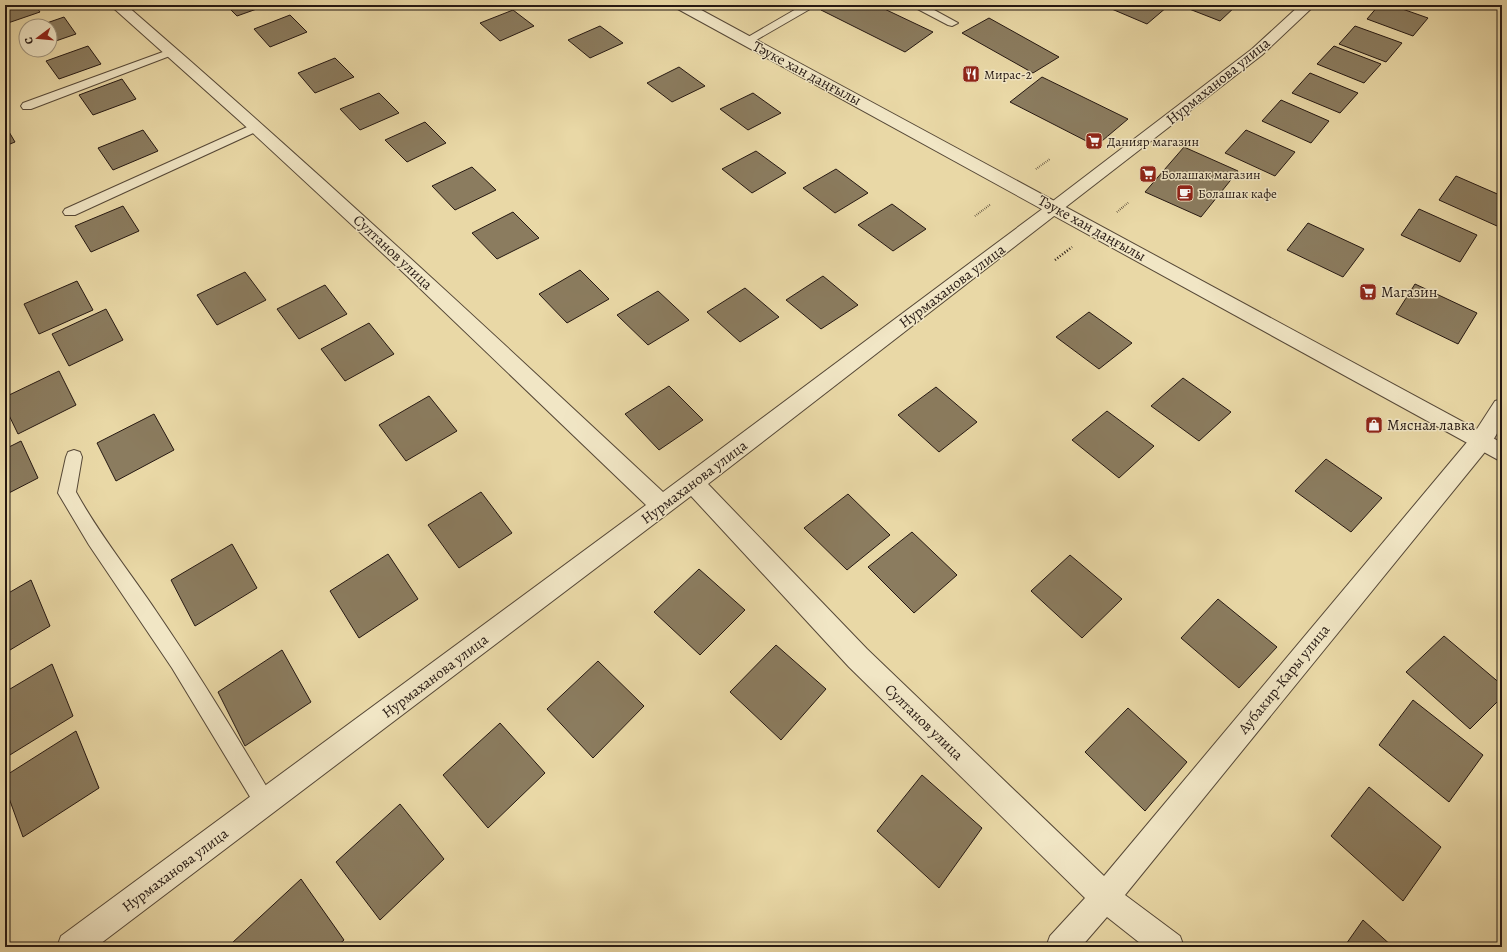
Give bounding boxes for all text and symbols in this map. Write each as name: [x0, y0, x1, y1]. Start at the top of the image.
north arrow: [18, 18, 58, 58]
street label: Нурмаханова улица: [1162, 33, 1274, 129]
text: С: [21, 35, 37, 46]
street label: Тәуке хан даңғылы: [749, 36, 865, 110]
restaurant icon: Мирас-2: [961, 64, 981, 84]
place label: Мирас-2: [984, 66, 1032, 83]
supermarket icon: Данияр магазин: [1084, 131, 1104, 151]
place label: Данияр магазин: [1107, 133, 1199, 150]
supermarket icon: Болашак магазин: [1138, 164, 1158, 184]
place label: Болашак магазин: [1161, 166, 1261, 183]
cafe icon: Болашак кафе: [1175, 183, 1195, 203]
place label: Болашак кафе: [1198, 185, 1277, 202]
street label: Тәуке хан даңғылы: [1034, 190, 1150, 266]
street label: Султанов улица: [349, 210, 437, 294]
street label: Нурмаханова улица: [895, 239, 1009, 333]
supermarket icon: Магазин: [1358, 282, 1378, 302]
place label: Магазин: [1381, 282, 1438, 302]
shop icon: Мясная лавка: [1364, 415, 1384, 435]
place label: Мясная лавка: [1387, 415, 1475, 435]
street label: Нурмаханова улица: [637, 435, 751, 529]
street label: Аубакир-Кары улица: [1233, 620, 1334, 739]
street label: Нурмаханова улица: [378, 629, 492, 723]
street label: Султанов улица: [880, 679, 968, 765]
street label: Нурмаханова улица: [118, 823, 232, 917]

